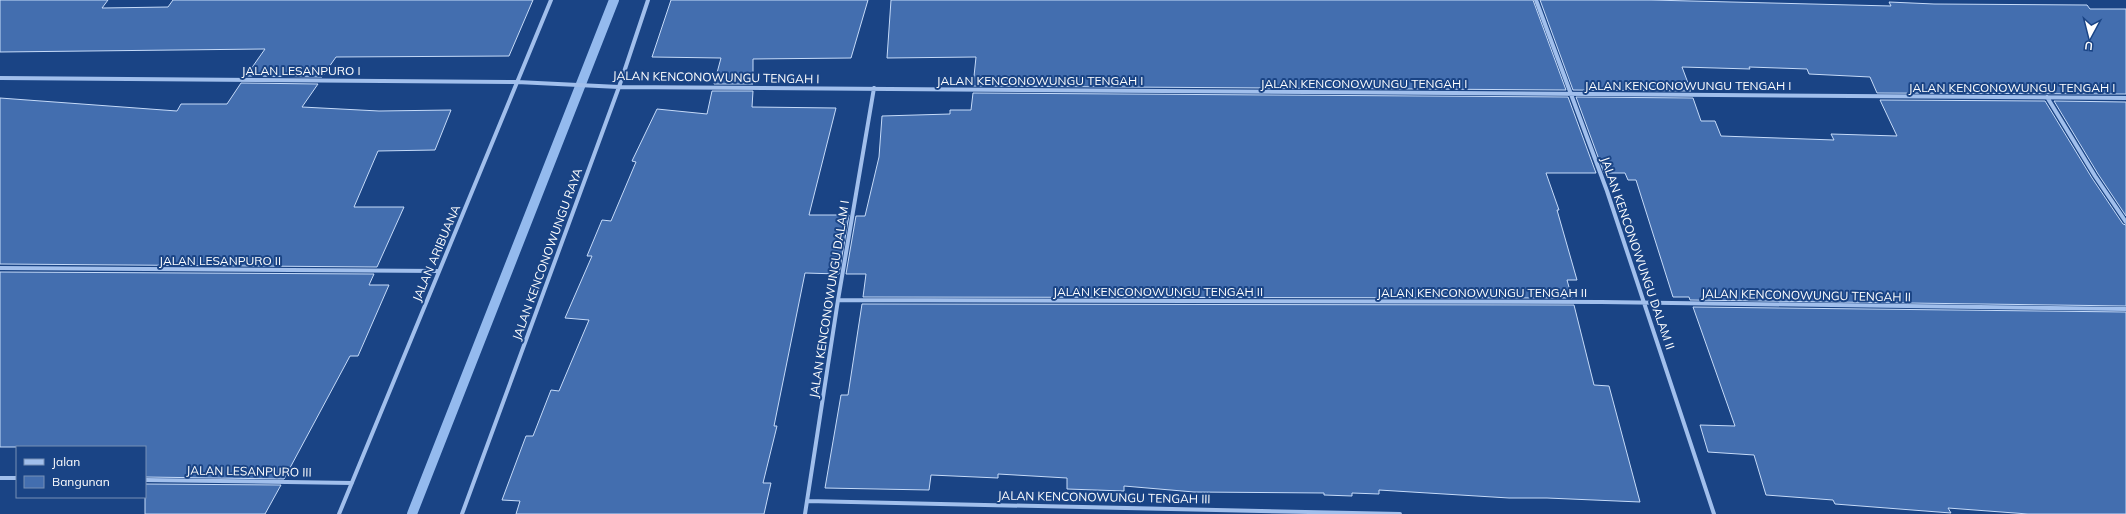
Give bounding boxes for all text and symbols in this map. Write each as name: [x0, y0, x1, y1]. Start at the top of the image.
north arrow: [2070, 16, 2110, 56]
text: U: [2084, 38, 2094, 53]
street label: JALAN LESANPURO I: [241, 63, 361, 78]
street label: JALAN KENCONOWUNGU TENGAH I: [612, 68, 820, 86]
street label: JALAN KENCONOWUNGU TENGAH I: [937, 73, 1143, 88]
street label: JALAN KENCONOWUNGU TENGAH I: [1261, 76, 1467, 91]
street label: JALAN KENCONOWUNGU TENGAH I: [1585, 78, 1791, 93]
street label: JALAN KENCONOWUNGU TENGAH I: [1909, 80, 2115, 95]
street label: JALAN KENCONOWUNGU DALAM II: [1598, 155, 1678, 351]
street label: JALAN KENCONOWUNGU RAYA: [509, 166, 585, 342]
street label: JALAN KENCONOWUNGU DALAM I: [806, 199, 852, 399]
street label: JALAN ARIBUANA: [409, 202, 463, 304]
street label: JALAN LESANPURO II: [159, 253, 281, 268]
street label: JALAN KENCONOWUNGU TENGAH II: [1053, 284, 1263, 299]
street label: JALAN KENCONOWUNGU TENGAH II: [1377, 285, 1587, 300]
street label: JALAN KENCONOWUNGU TENGAH II: [1701, 286, 1911, 304]
legend: [16, 446, 146, 498]
text: Jalan: [52, 454, 80, 469]
street label: JALAN LESANPURO III: [186, 462, 312, 480]
text: Bangunan: [52, 474, 110, 489]
street label: JALAN KENCONOWUNGU TENGAH III: [997, 488, 1211, 506]

